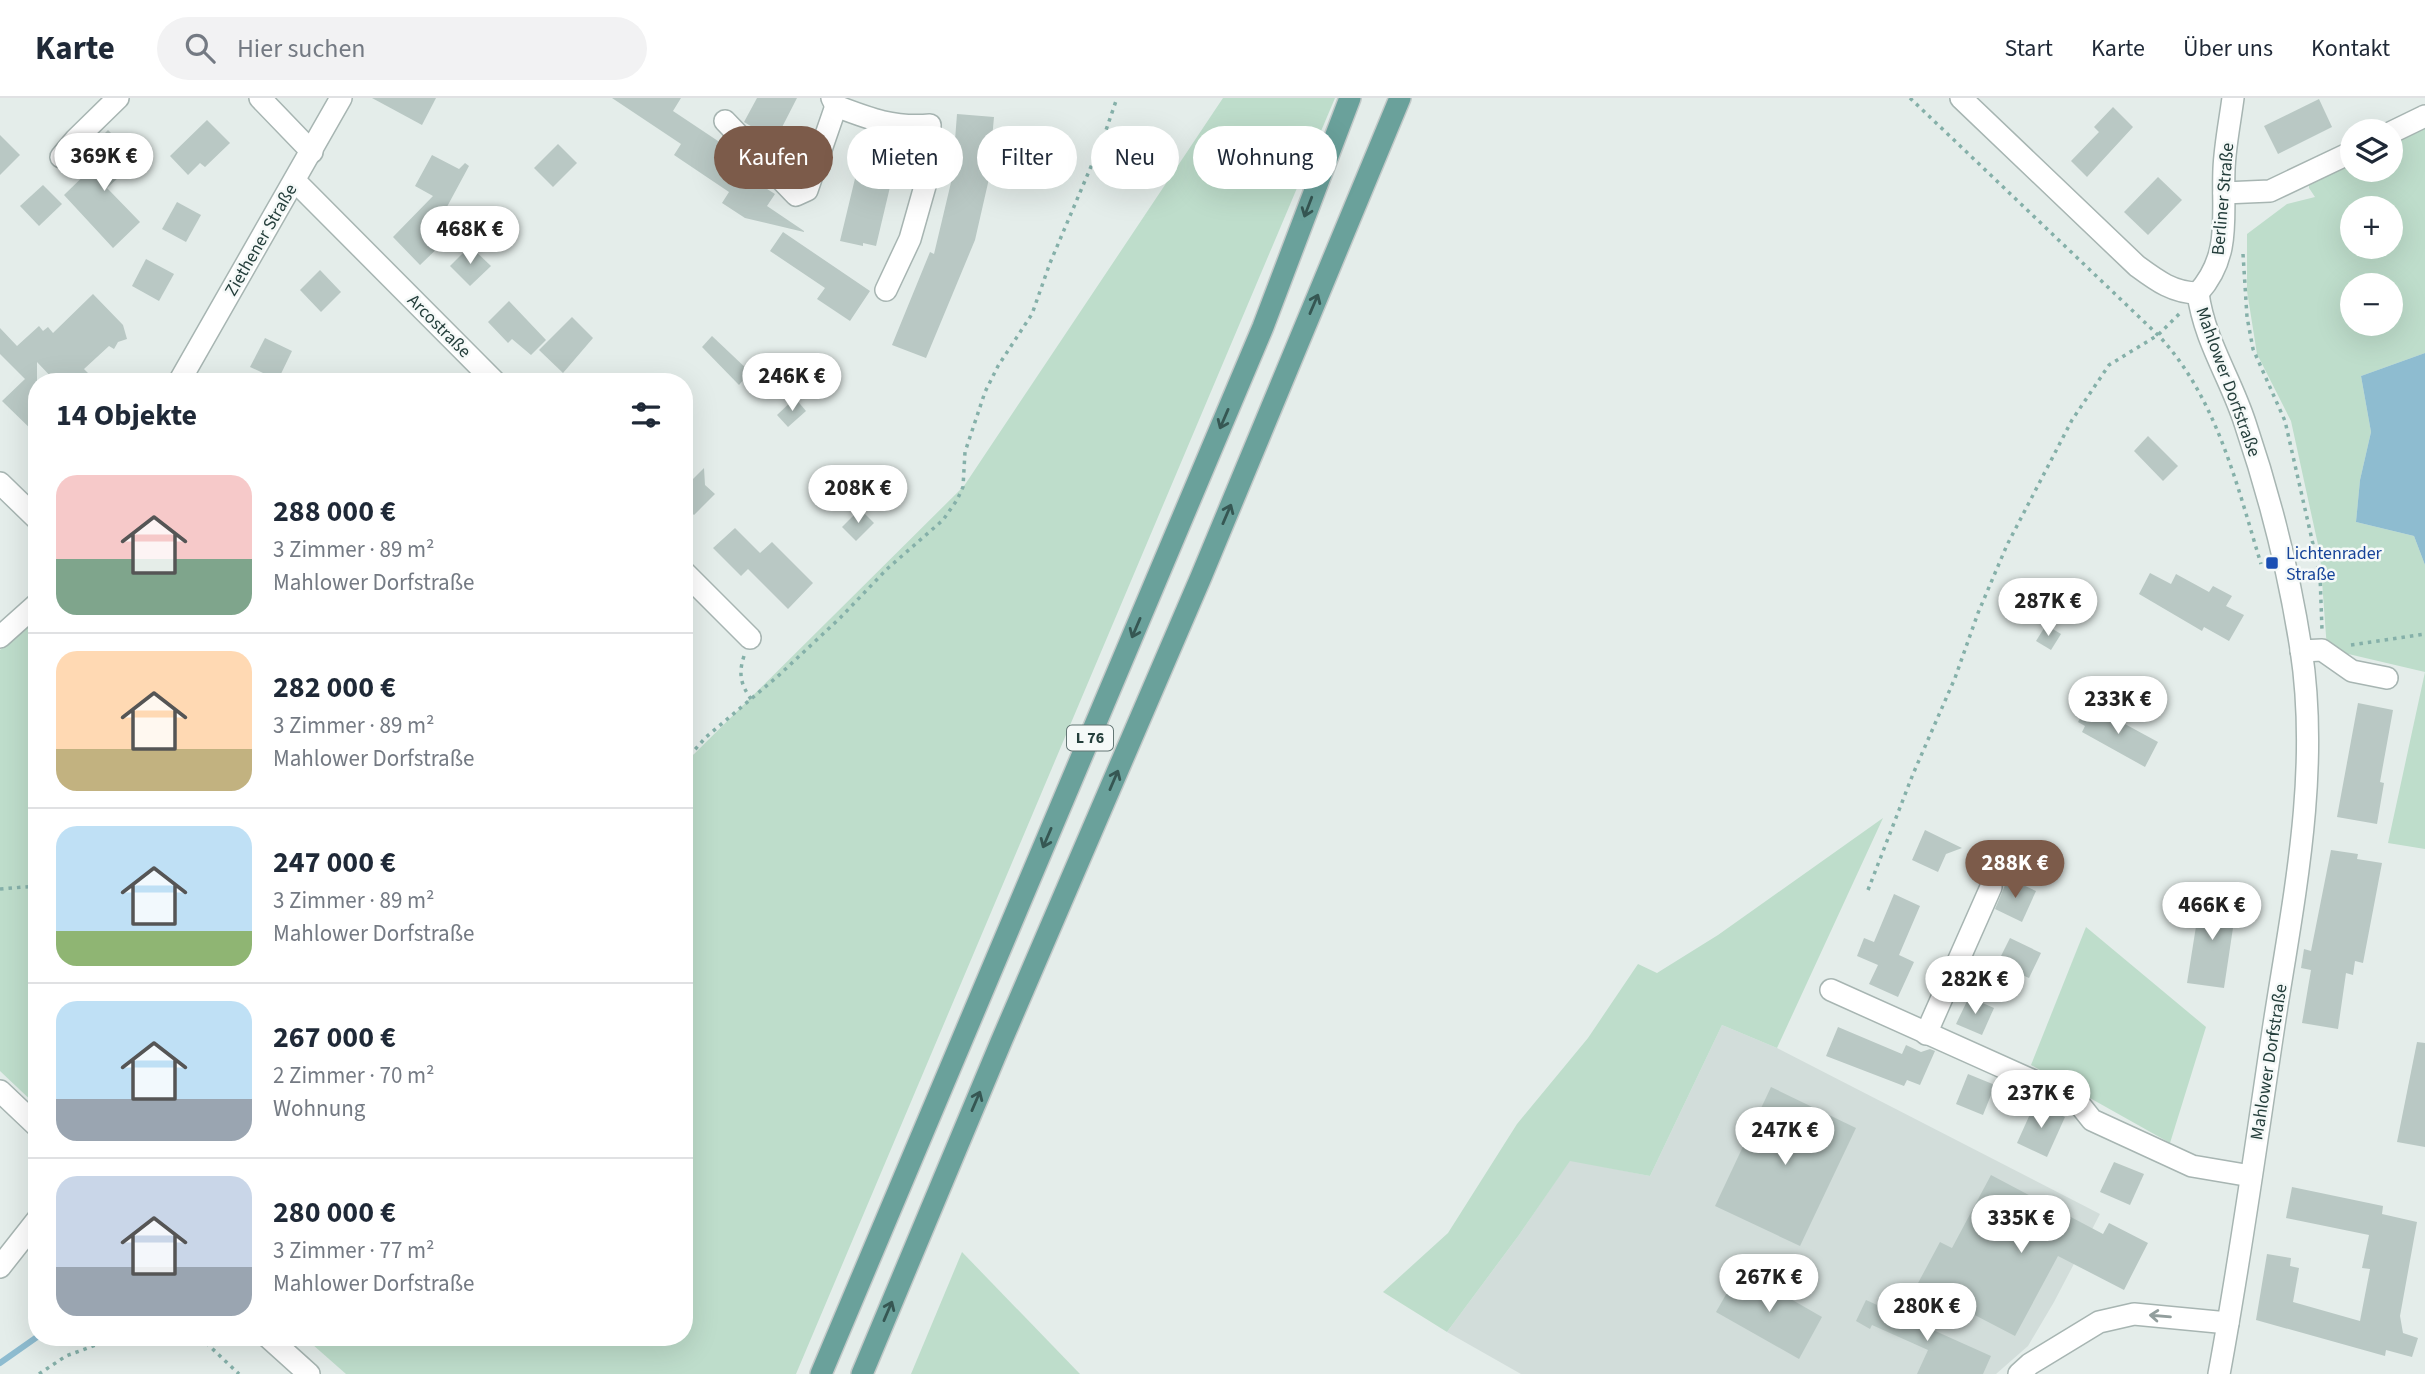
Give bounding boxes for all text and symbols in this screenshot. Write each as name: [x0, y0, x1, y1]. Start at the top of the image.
search box: [157, 17, 647, 80]
text: Karte: [35, 25, 115, 72]
icon: search: [181, 29, 219, 67]
text: Hier suchen: [237, 30, 366, 67]
text: Start: [2005, 31, 2053, 66]
text: Karte: [2091, 31, 2145, 66]
text: Über uns: [2183, 31, 2273, 66]
text: Kontakt: [2311, 31, 2390, 66]
map controls: [2340, 119, 2403, 336]
button: layers: [2340, 119, 2403, 182]
chip: Kaufen: [714, 126, 833, 189]
chip: Mieten: [847, 126, 963, 189]
chip: Filter: [977, 126, 1077, 189]
chip: Neu: [1091, 126, 1179, 189]
chip: Wohnung: [1193, 126, 1337, 189]
pin: 369K €: [47, 134, 161, 193]
text: 369K €: [70, 139, 138, 172]
street label: Berliner Straße: [2206, 142, 2240, 256]
street label: Ziethener Straße: [219, 179, 303, 301]
one-way arrow: [1301, 196, 1313, 218]
button: +: [2340, 196, 2403, 259]
pin: 468K €: [413, 206, 527, 266]
text: 468K €: [436, 212, 504, 245]
button: −: [2340, 273, 2403, 336]
street label: Arcostraße: [402, 289, 476, 363]
one-way arrow: [1309, 294, 1322, 316]
street label: Mahlower Dorfstraße: [2189, 304, 2267, 460]
pin: 246K €: [735, 354, 849, 413]
text: 246K €: [758, 359, 826, 392]
text: 14 Objekte: [56, 394, 197, 437]
icon: filters: [627, 396, 665, 434]
one-way arrow: [1217, 408, 1230, 429]
pin: 208K €: [801, 466, 915, 525]
text: 208K €: [824, 471, 892, 504]
text: 288 000 €: [273, 490, 396, 533]
icon: home: [112, 503, 196, 587]
one-way arrow: [1221, 504, 1234, 526]
text: 3 Zimmer · 89 m²: [273, 533, 435, 566]
place label: Lichtenrader Straße: [2286, 541, 2383, 587]
marker: Lichtenrader Straße: [2264, 555, 2280, 571]
text: Mahlower Dorfstraße: [273, 566, 474, 599]
pin: 287K €: [1991, 578, 2105, 638]
text: 287K €: [2014, 584, 2082, 617]
one-way arrow: [1128, 617, 1141, 639]
text: 282 000 €: [273, 666, 396, 709]
pin: 233K €: [2061, 676, 2175, 736]
icon: home: [112, 679, 196, 763]
text: 233K €: [2084, 682, 2152, 715]
text: 3 Zimmer · 89 m²: [273, 709, 435, 742]
road number: L 76: [1067, 726, 1113, 750]
text: Mahlower Dorfstraße: [273, 742, 474, 775]
one-way arrow: [1108, 769, 1121, 791]
one-way arrow: [1040, 827, 1053, 848]
pin: 288K €: [1958, 840, 2072, 900]
text: 247 000 €: [273, 841, 396, 884]
text: 288K €: [1981, 846, 2049, 879]
icon: home: [112, 854, 196, 938]
pin: 466K €: [2155, 882, 2269, 942]
text: 3 Zimmer · 89 m²: [273, 884, 435, 917]
text: 466K €: [2178, 888, 2246, 921]
text: Mahlower Dorfstraße: [273, 917, 474, 950]
pin: 282K €: [1918, 956, 2032, 1016]
text: 282K €: [1941, 962, 2009, 995]
street label: Mahlower Dorfstraße: [2244, 982, 2294, 1142]
text: 267 000 €: [273, 1016, 396, 1059]
icon: home: [112, 1029, 196, 1113]
text: 2 Zimmer · 70 m²: [273, 1059, 435, 1092]
pin: 237K €: [1984, 1070, 2098, 1130]
text: 237K €: [2007, 1076, 2075, 1109]
one-way arrow: [970, 1091, 983, 1113]
text: Wohnung: [273, 1092, 365, 1125]
pin: 247K €: [1728, 1108, 1842, 1167]
text: 247K €: [1751, 1113, 1819, 1146]
text: 280 000 €: [273, 1191, 396, 1234]
pin: 335K €: [1964, 1196, 2078, 1255]
text: 335K €: [1987, 1201, 2055, 1234]
icon: home: [112, 1204, 196, 1288]
text: 3 Zimmer · 77 m²: [273, 1234, 435, 1267]
pin: 267K €: [1712, 1254, 1826, 1314]
text: 267K €: [1735, 1260, 1803, 1293]
text: Mahlower Dorfstraße: [273, 1267, 474, 1300]
pin: 280K €: [1870, 1284, 1984, 1343]
text: 280K €: [1893, 1289, 1961, 1322]
one-way arrow: [882, 1301, 895, 1322]
one-way arrow: [2149, 1309, 2172, 1322]

